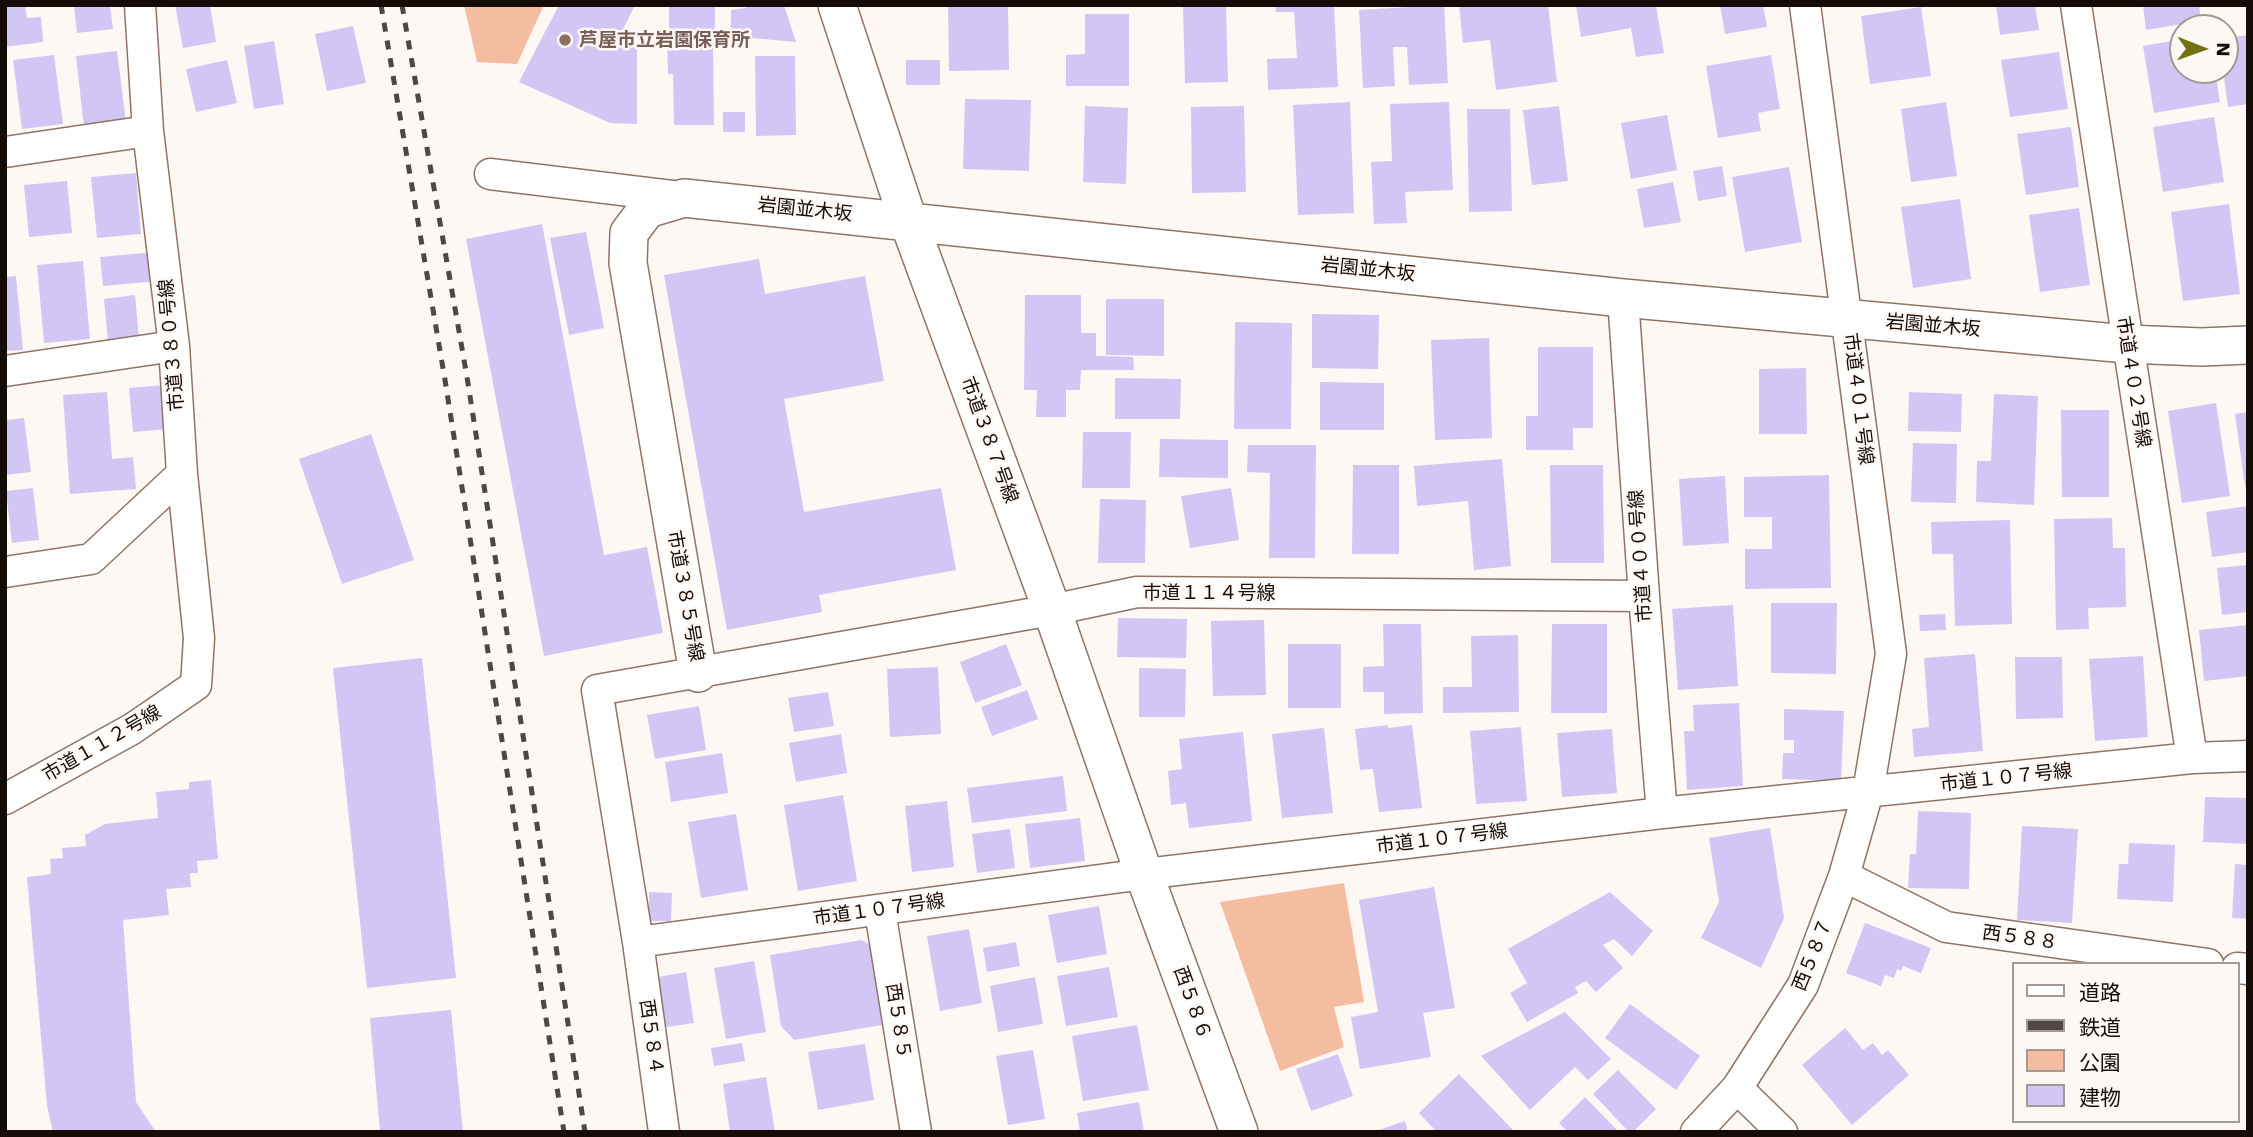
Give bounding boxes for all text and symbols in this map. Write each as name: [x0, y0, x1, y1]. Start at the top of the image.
north arrow: [2169, 14, 2239, 84]
place label: 芦屋市立岩園保育所: [579, 29, 750, 51]
marker: 芦屋市立岩園保育所: [557, 32, 573, 48]
text: N: [2212, 42, 2235, 57]
street label: 岩園並木坂: [757, 194, 853, 226]
street label: 岩園並木坂: [1320, 254, 1416, 286]
street label: 市道３８０号線: [155, 278, 189, 412]
street label: 岩園並木坂: [1885, 311, 1981, 341]
street label: 市道４０２号線: [2111, 315, 2155, 449]
street label: 市道４０１号線: [1839, 332, 1877, 466]
street label: 市道３８７号線: [956, 374, 1022, 506]
street label: 市道４００号線: [1625, 489, 1657, 623]
street label: 市道３８５号線: [662, 529, 708, 663]
street label: 市道１１４号線: [1143, 582, 1275, 604]
street label: 市道１１２号線: [39, 701, 165, 787]
street label: 市道１０７号線: [1939, 760, 2073, 796]
street label: 市道１０７号線: [1375, 820, 1509, 858]
street label: 市道１０７号線: [812, 889, 946, 931]
street label: 西５８７: [1788, 915, 1838, 995]
street label: 西５８８: [1981, 921, 2059, 955]
legend: [2011, 962, 2239, 1123]
street label: 西５８６: [1168, 963, 1216, 1043]
text: 道路: [2079, 980, 2121, 1005]
street label: 西５８５: [881, 982, 915, 1060]
street label: 西５８４: [634, 998, 668, 1076]
text: 鉄道: [2079, 1015, 2121, 1040]
text: 公園: [2079, 1050, 2121, 1075]
text: 建物: [2079, 1085, 2121, 1110]

